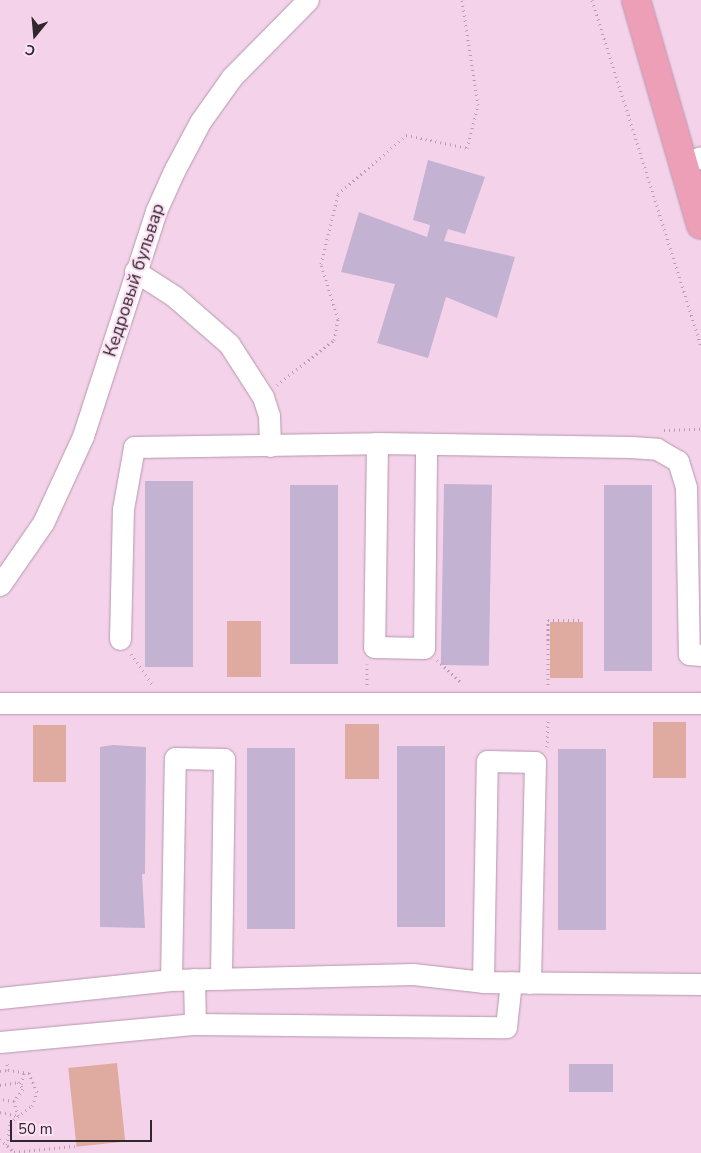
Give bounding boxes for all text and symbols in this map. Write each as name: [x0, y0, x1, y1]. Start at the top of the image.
north arrow: [10, 10, 60, 60]
text: С: [23, 39, 38, 60]
street label: Кедровый бульвар: [99, 201, 169, 359]
scale bar: [12, 1110, 155, 1142]
text: 50 m: [18, 1119, 53, 1139]

